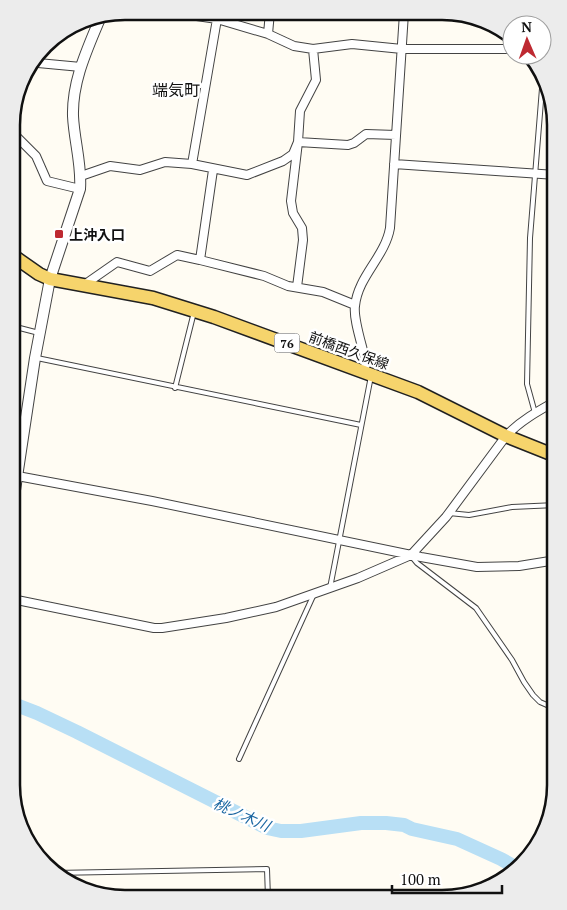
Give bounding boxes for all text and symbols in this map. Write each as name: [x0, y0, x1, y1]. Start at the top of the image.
north arrow: [502, 15, 552, 65]
text: N: [521, 17, 533, 36]
district label: 端気町: [152, 79, 200, 101]
place label: 上沖入口: [69, 225, 125, 244]
marker: 上沖入口: [53, 228, 65, 240]
street label: 前橋西久保線: [306, 327, 392, 373]
road number: 76: [274, 333, 300, 352]
water label: 桃ノ木川: [211, 793, 275, 836]
scale bar: [392, 862, 502, 894]
text: 100 m: [400, 869, 441, 889]

